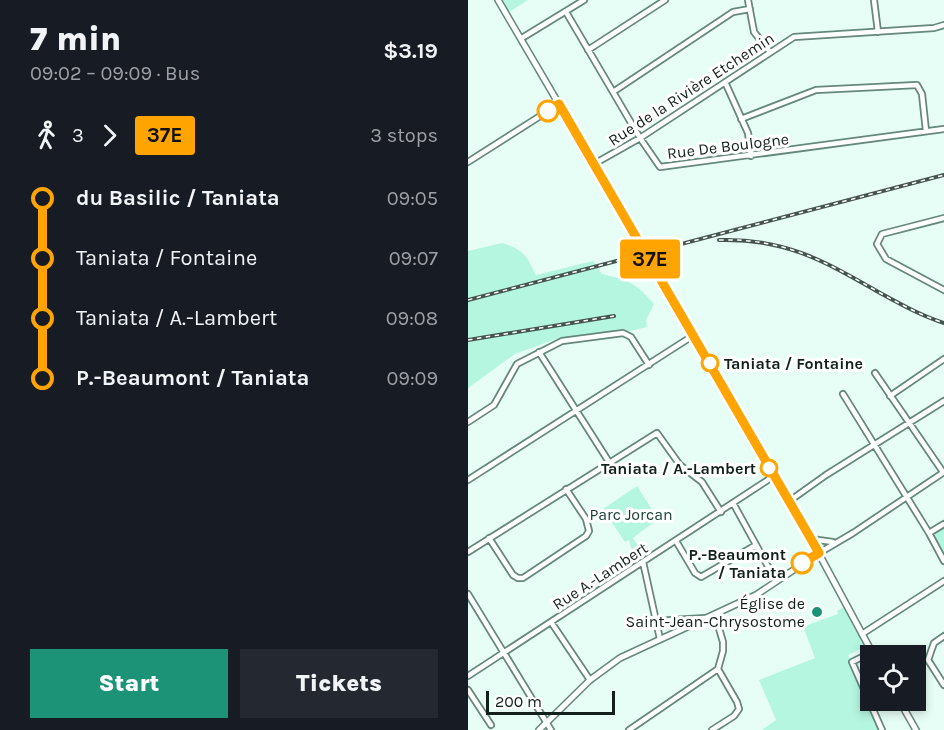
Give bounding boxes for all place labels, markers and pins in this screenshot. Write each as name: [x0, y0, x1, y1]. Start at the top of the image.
unlabelled marker: [537, 100, 559, 122]
marker: Taniata / Fontaine: [701, 354, 719, 372]
place label: Taniata / Fontaine: [724, 354, 863, 373]
place label: Taniata / A.-Lambert: [601, 459, 756, 478]
marker: Taniata / A.-Lambert: [760, 459, 778, 477]
place label: P.-Beaumont / Taniata: [689, 545, 786, 582]
marker: P.-Beaumont / Taniata: [791, 552, 813, 574]
place label: Église de Saint-Jean-Chrysostome: [626, 594, 805, 631]
marker: Église de Saint-Jean-Chrysostome: [810, 605, 824, 619]

